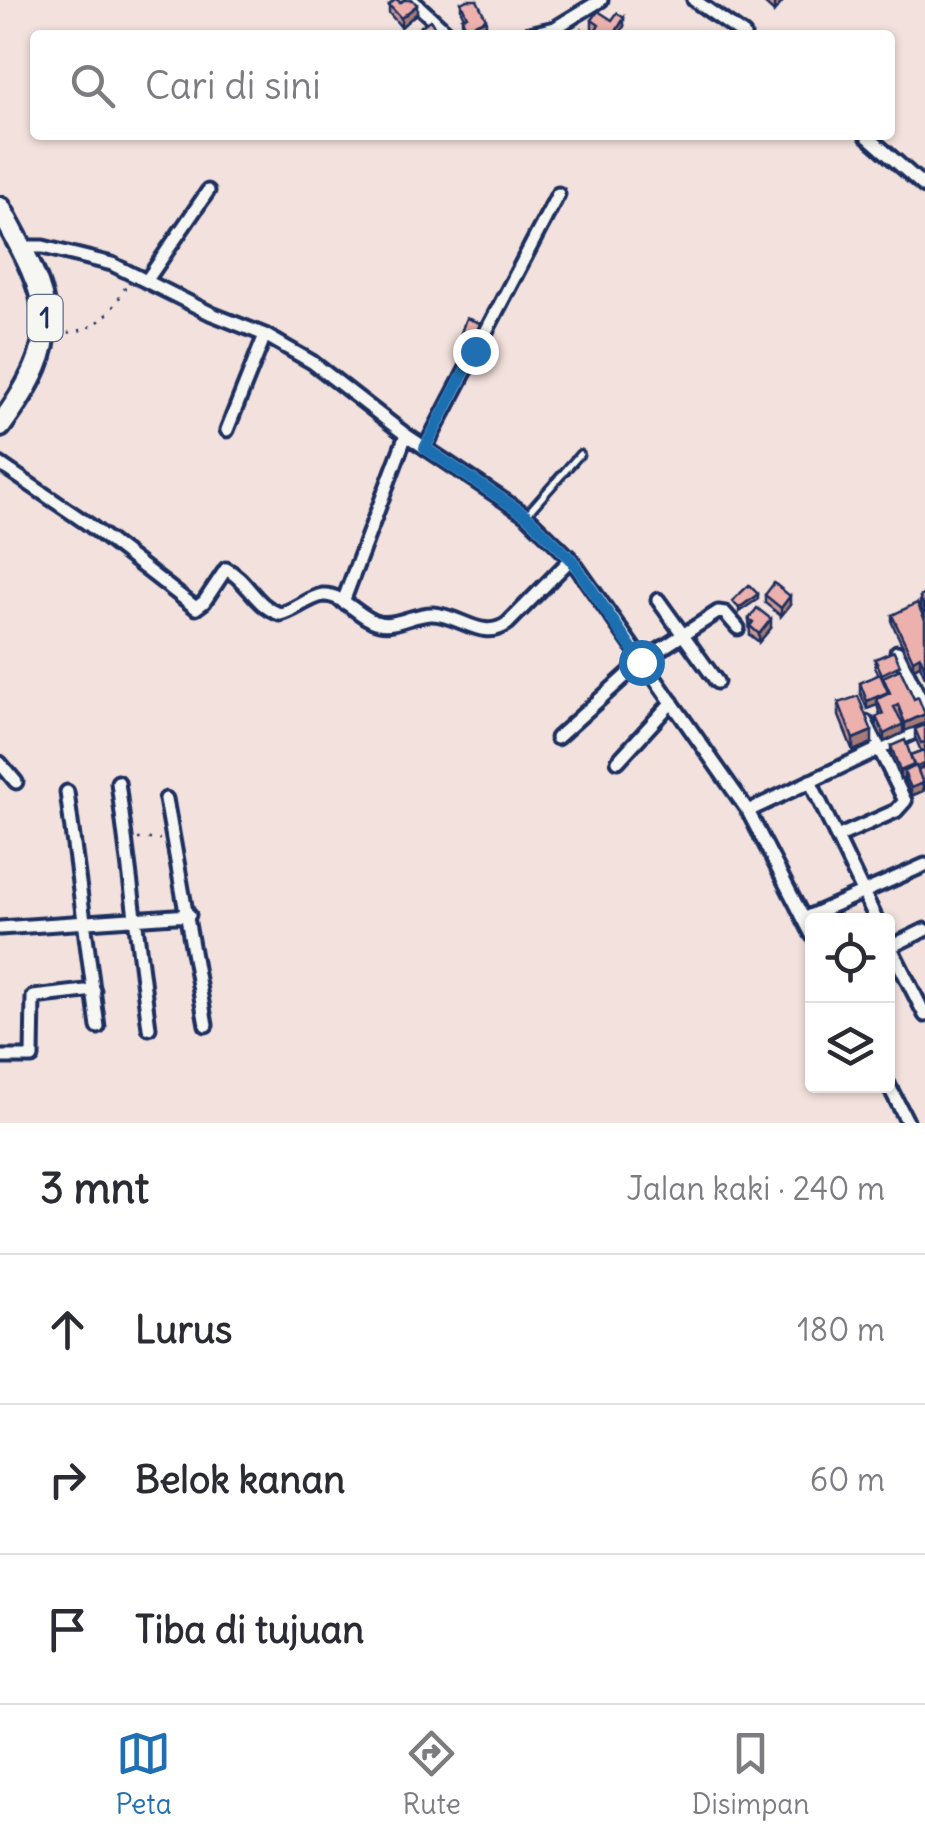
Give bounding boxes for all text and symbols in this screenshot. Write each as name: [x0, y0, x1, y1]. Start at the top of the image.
search box: [30, 30, 895, 140]
icon: search: [65, 58, 120, 113]
text: Cari di sini: [145, 62, 321, 109]
road number: 1: [28, 295, 62, 341]
route end: [453, 329, 499, 375]
route start: [619, 640, 665, 686]
map controls: [805, 913, 895, 1093]
button: locate: [805, 913, 895, 1003]
button: layers: [805, 1003, 895, 1093]
text: 3 mnt: [40, 1162, 149, 1214]
text: Jalan kaki · 240 m: [627, 1168, 885, 1209]
icon: ahead: [40, 1302, 95, 1357]
text: Lurus: [135, 1306, 232, 1353]
text: 180 m: [797, 1309, 885, 1350]
icon: right: [40, 1452, 95, 1507]
text: Belok kanan: [135, 1456, 345, 1503]
text: 60 m: [810, 1459, 885, 1500]
icon: arrive: [40, 1602, 95, 1657]
text: Tiba di tujuan: [135, 1606, 364, 1653]
tab: Peta: [115, 1726, 172, 1822]
tab: Rute: [403, 1726, 461, 1822]
tab: Disimpan: [692, 1726, 810, 1822]

